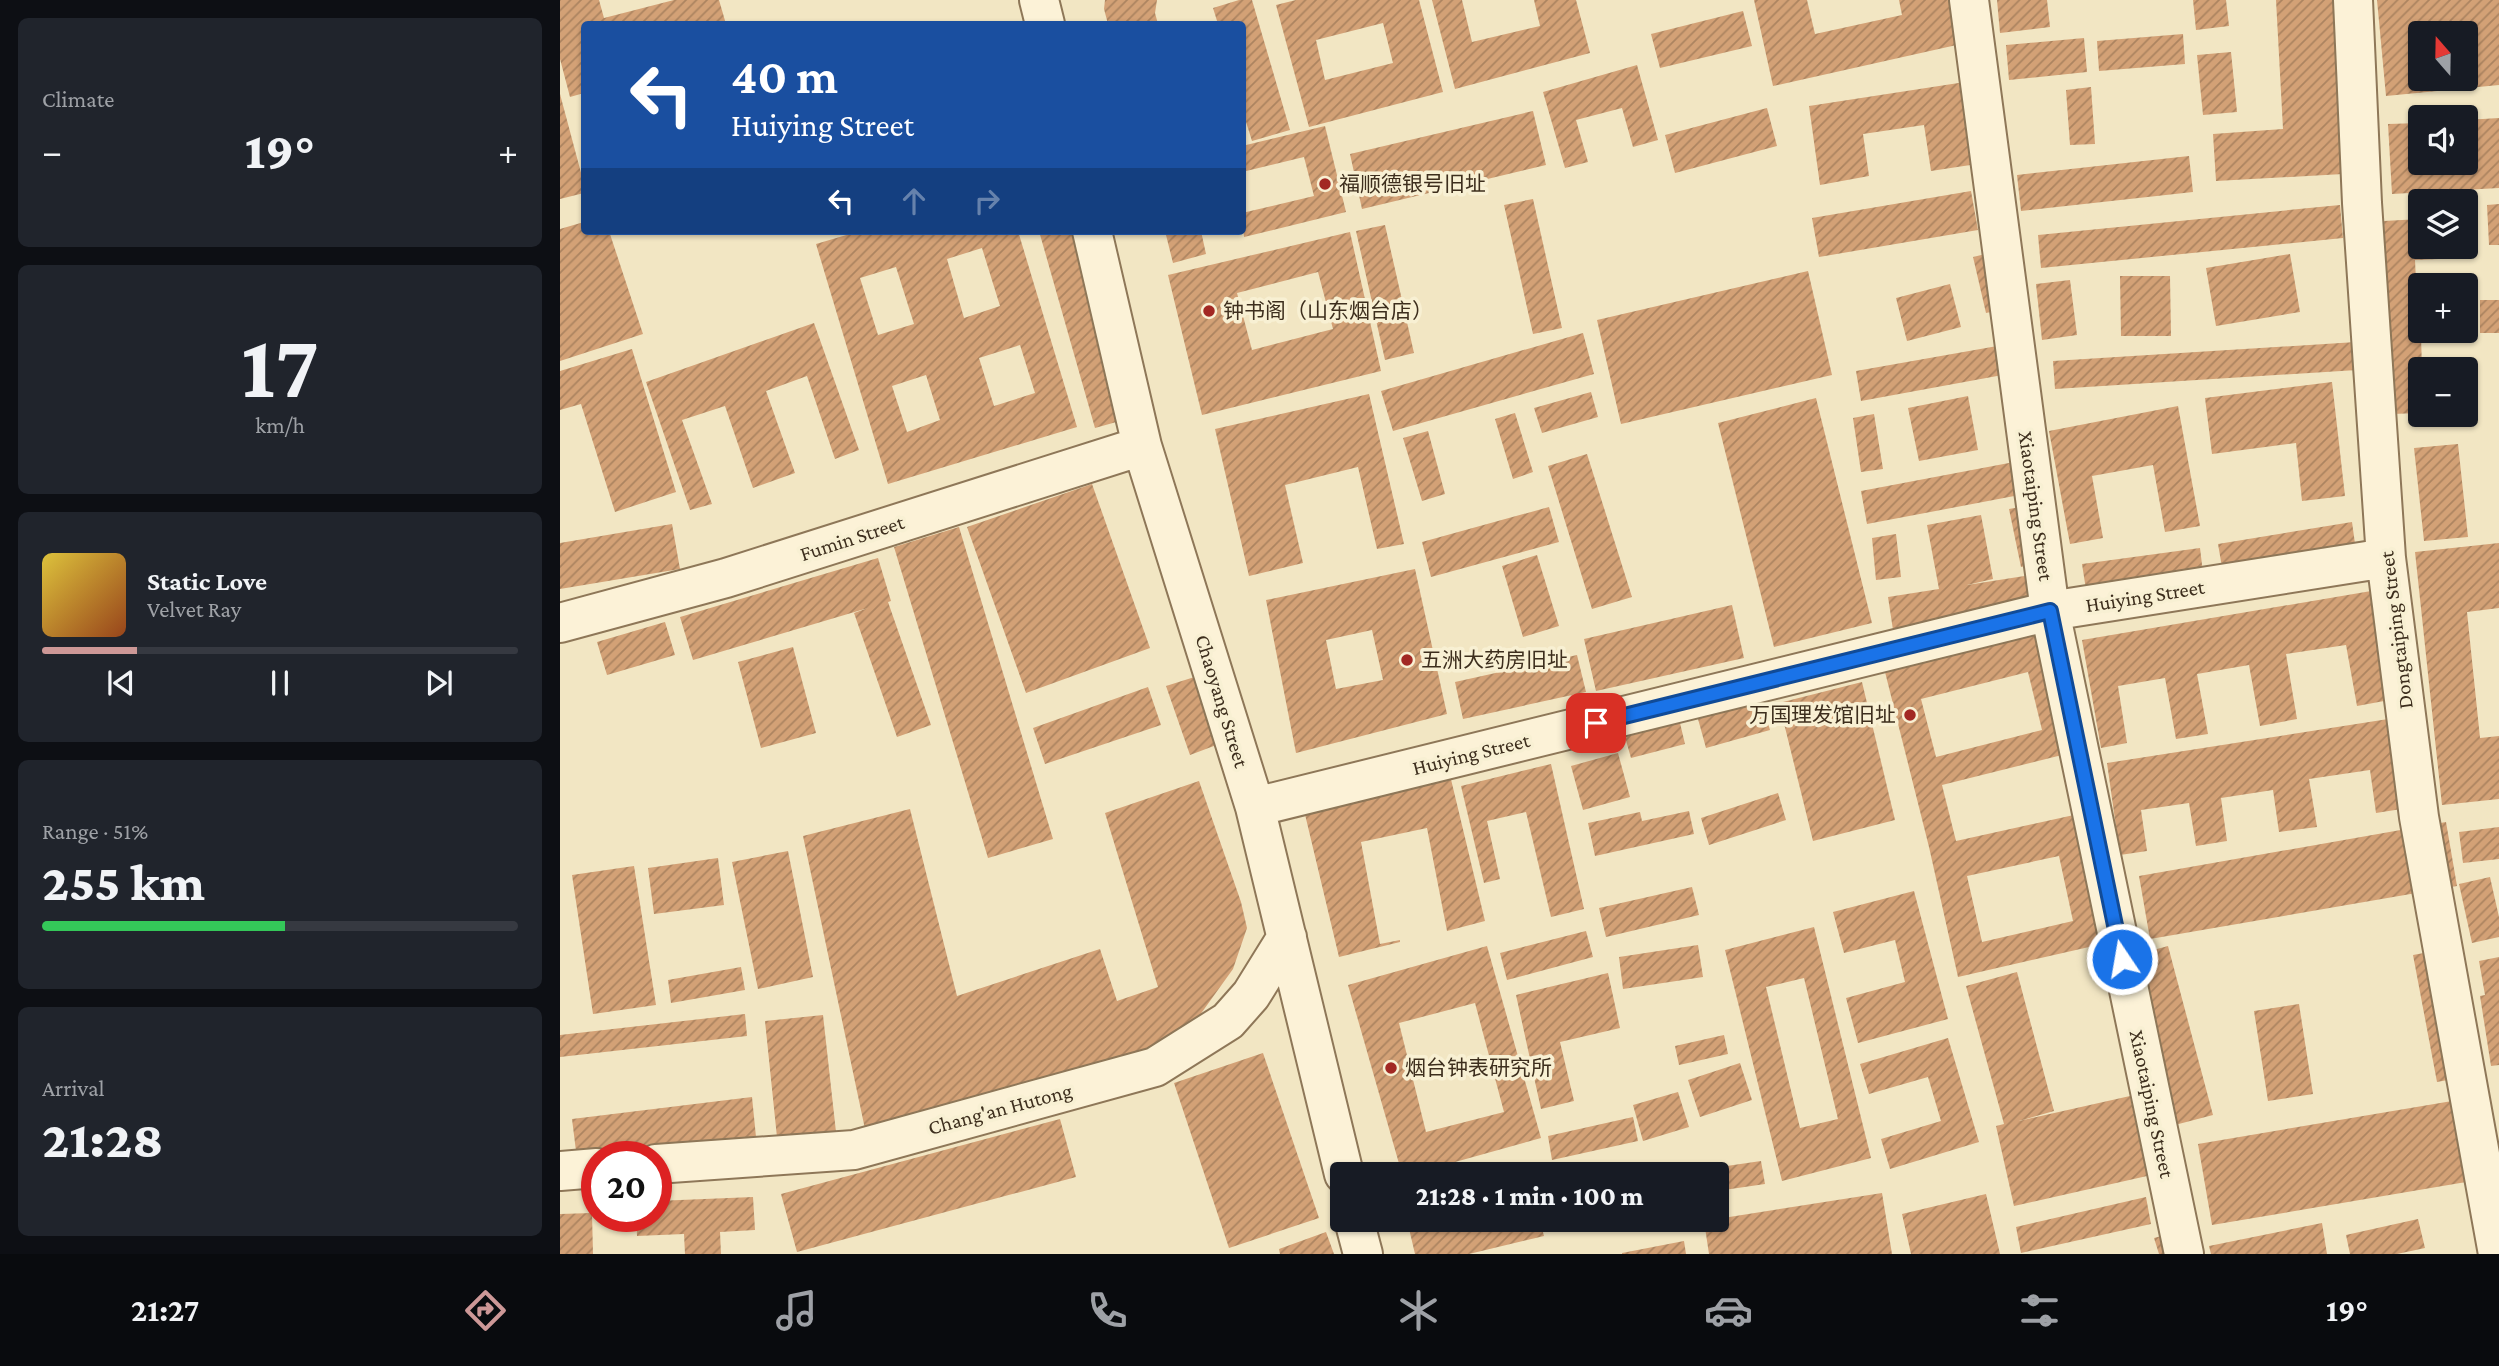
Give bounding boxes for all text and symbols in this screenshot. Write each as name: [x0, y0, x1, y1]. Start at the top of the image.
north arrow: [2408, 21, 2478, 91]
map controls: [2408, 21, 2478, 427]
icon: left: [616, 49, 707, 140]
text: 40 m: [731, 49, 838, 104]
text: Climate: [42, 86, 114, 112]
button: sound: [2408, 105, 2478, 175]
text: Huiying Street: [731, 107, 914, 143]
text: 19°: [245, 121, 315, 179]
text: −: [42, 130, 62, 172]
text: +: [498, 130, 518, 172]
place label: 福顺德银号旧址: [1339, 172, 1486, 196]
marker: 福顺德银号旧址: [1317, 176, 1333, 192]
icon: left: [822, 182, 860, 220]
icon: ahead: [895, 182, 933, 220]
icon: right: [968, 182, 1006, 220]
button: layers: [2408, 189, 2478, 259]
button: +: [2408, 273, 2478, 343]
place label: 钟书阁（山东烟台店）: [1223, 299, 1433, 323]
marker: 钟书阁（山东烟台店）: [1201, 303, 1217, 319]
text: 17: [241, 315, 319, 417]
button: −: [2408, 357, 2478, 427]
text: km/h: [255, 412, 305, 438]
street label: Xiaotaiping Street: [2014, 430, 2059, 583]
street label: Fumin Street: [797, 510, 908, 566]
street label: Dongtaiping Street: [2374, 549, 2418, 710]
text: Static Love: [147, 567, 267, 596]
street label: Huiying Street: [2084, 575, 2207, 617]
text: Velvet Ray: [147, 596, 241, 622]
street label: Chaoyang Street: [1190, 632, 1254, 771]
place label: 五洲大药房旧址: [1421, 648, 1568, 672]
marker: 五洲大药房旧址: [1399, 652, 1415, 668]
icon: previous: [102, 664, 140, 702]
icon: pause: [261, 664, 299, 702]
icon: next: [420, 664, 458, 702]
pin: [1566, 693, 1626, 753]
place label: 万国理发馆旧址: [1749, 703, 1896, 727]
icon: arrive: [1577, 704, 1615, 742]
marker: 万国理发馆旧址: [1902, 707, 1918, 723]
street label: Huiying Street: [1410, 728, 1533, 780]
text: Range · 51%: [42, 818, 148, 844]
text: 255 km: [42, 853, 205, 911]
position arrow: [2085, 922, 2159, 996]
street label: Xiaotaiping Street: [2125, 1028, 2180, 1181]
place label: 烟台钟表研究所: [1405, 1056, 1552, 1080]
marker: 烟台钟表研究所: [1383, 1060, 1399, 1076]
text: Arrival: [42, 1075, 105, 1101]
street label: Chang'an Hutong: [925, 1078, 1075, 1140]
text: 21:28: [42, 1110, 163, 1168]
speed limit sign: 20: [581, 1141, 672, 1232]
text: 21:28 · 1 min · 100 m: [1416, 1182, 1643, 1211]
icon: directions: [461, 1286, 510, 1335]
icon: music: [772, 1286, 821, 1335]
icon: phone: [1083, 1286, 1132, 1335]
icon: climate: [1394, 1286, 1443, 1335]
icon: car: [1704, 1286, 1753, 1335]
icon: filters: [2015, 1286, 2064, 1335]
text: 21:27: [131, 1292, 199, 1328]
text: 19°: [2326, 1292, 2368, 1328]

